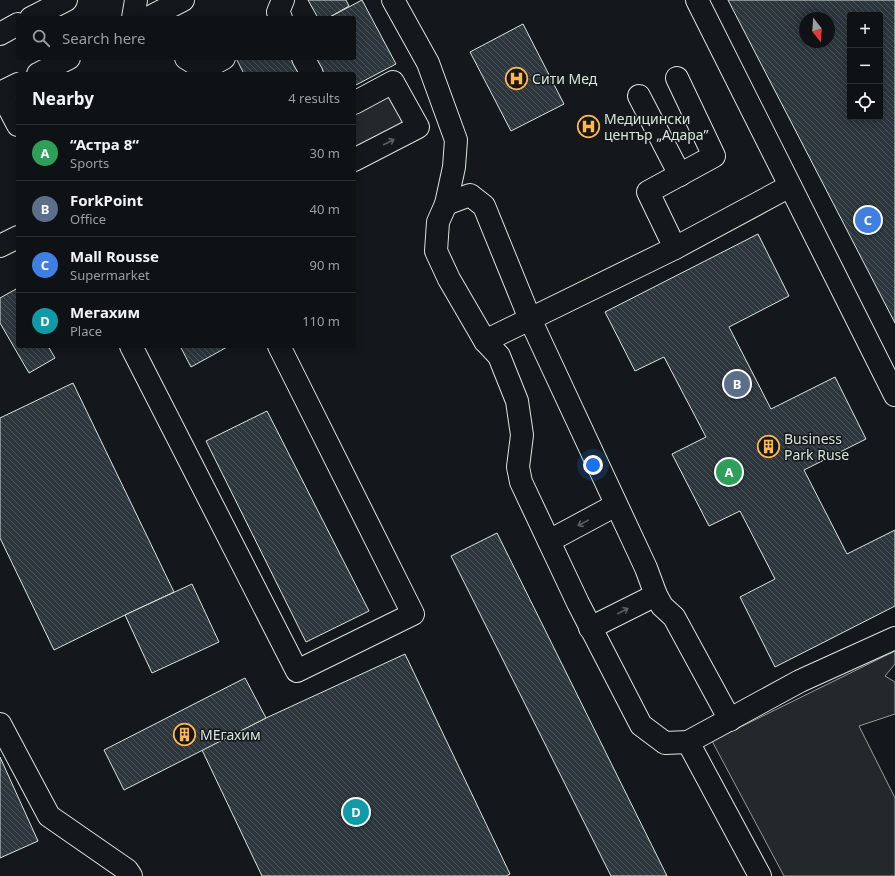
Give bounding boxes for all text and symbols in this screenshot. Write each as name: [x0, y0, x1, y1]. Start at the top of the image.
north arrow: [799, 12, 835, 48]
map controls: [847, 12, 883, 120]
button: +: [847, 12, 883, 48]
search box: [16, 16, 356, 60]
icon: search: [30, 27, 52, 49]
text: Search here: [62, 28, 145, 48]
button: −: [847, 48, 883, 84]
hospital icon: Сити Мед: [504, 65, 530, 91]
place label: Сити Мед: [532, 69, 598, 88]
button: locate: [847, 84, 883, 120]
text: Nearby: [32, 87, 94, 110]
text: 4 results: [288, 89, 340, 107]
place label: Медицински център „Адара”: [604, 109, 708, 144]
hospital icon: Медицински център „Адара”: [576, 113, 602, 139]
text: “Астра 8“: [70, 134, 139, 154]
one-way arrow: [383, 138, 395, 145]
text: A: [41, 144, 50, 162]
text: 30 m: [310, 144, 340, 162]
text: Sports: [70, 154, 109, 172]
text: ForkPoint: [70, 190, 143, 210]
text: B: [41, 200, 49, 218]
text: 40 m: [310, 200, 340, 218]
pin: C: [855, 205, 881, 235]
text: Office: [70, 210, 106, 228]
text: Mall Rousse: [70, 246, 159, 266]
text: C: [41, 256, 49, 274]
text: 90 m: [310, 256, 340, 274]
text: Supermarket: [70, 266, 150, 284]
text: Мегахим: [70, 302, 140, 322]
text: D: [40, 312, 50, 330]
text: 110 m: [302, 312, 340, 330]
text: Place: [70, 322, 102, 340]
pin: B: [724, 369, 750, 399]
place label: Business Park Ruse: [784, 429, 849, 464]
building icon: Business Park Ruse: [756, 433, 782, 459]
your location: [583, 455, 603, 475]
pin: A: [716, 457, 742, 487]
one-way arrow: [577, 520, 589, 527]
one-way arrow: [617, 607, 629, 615]
building icon: МЕгахим: [172, 721, 198, 747]
place label: МЕгахим: [200, 725, 261, 744]
pin: D: [343, 797, 369, 827]

